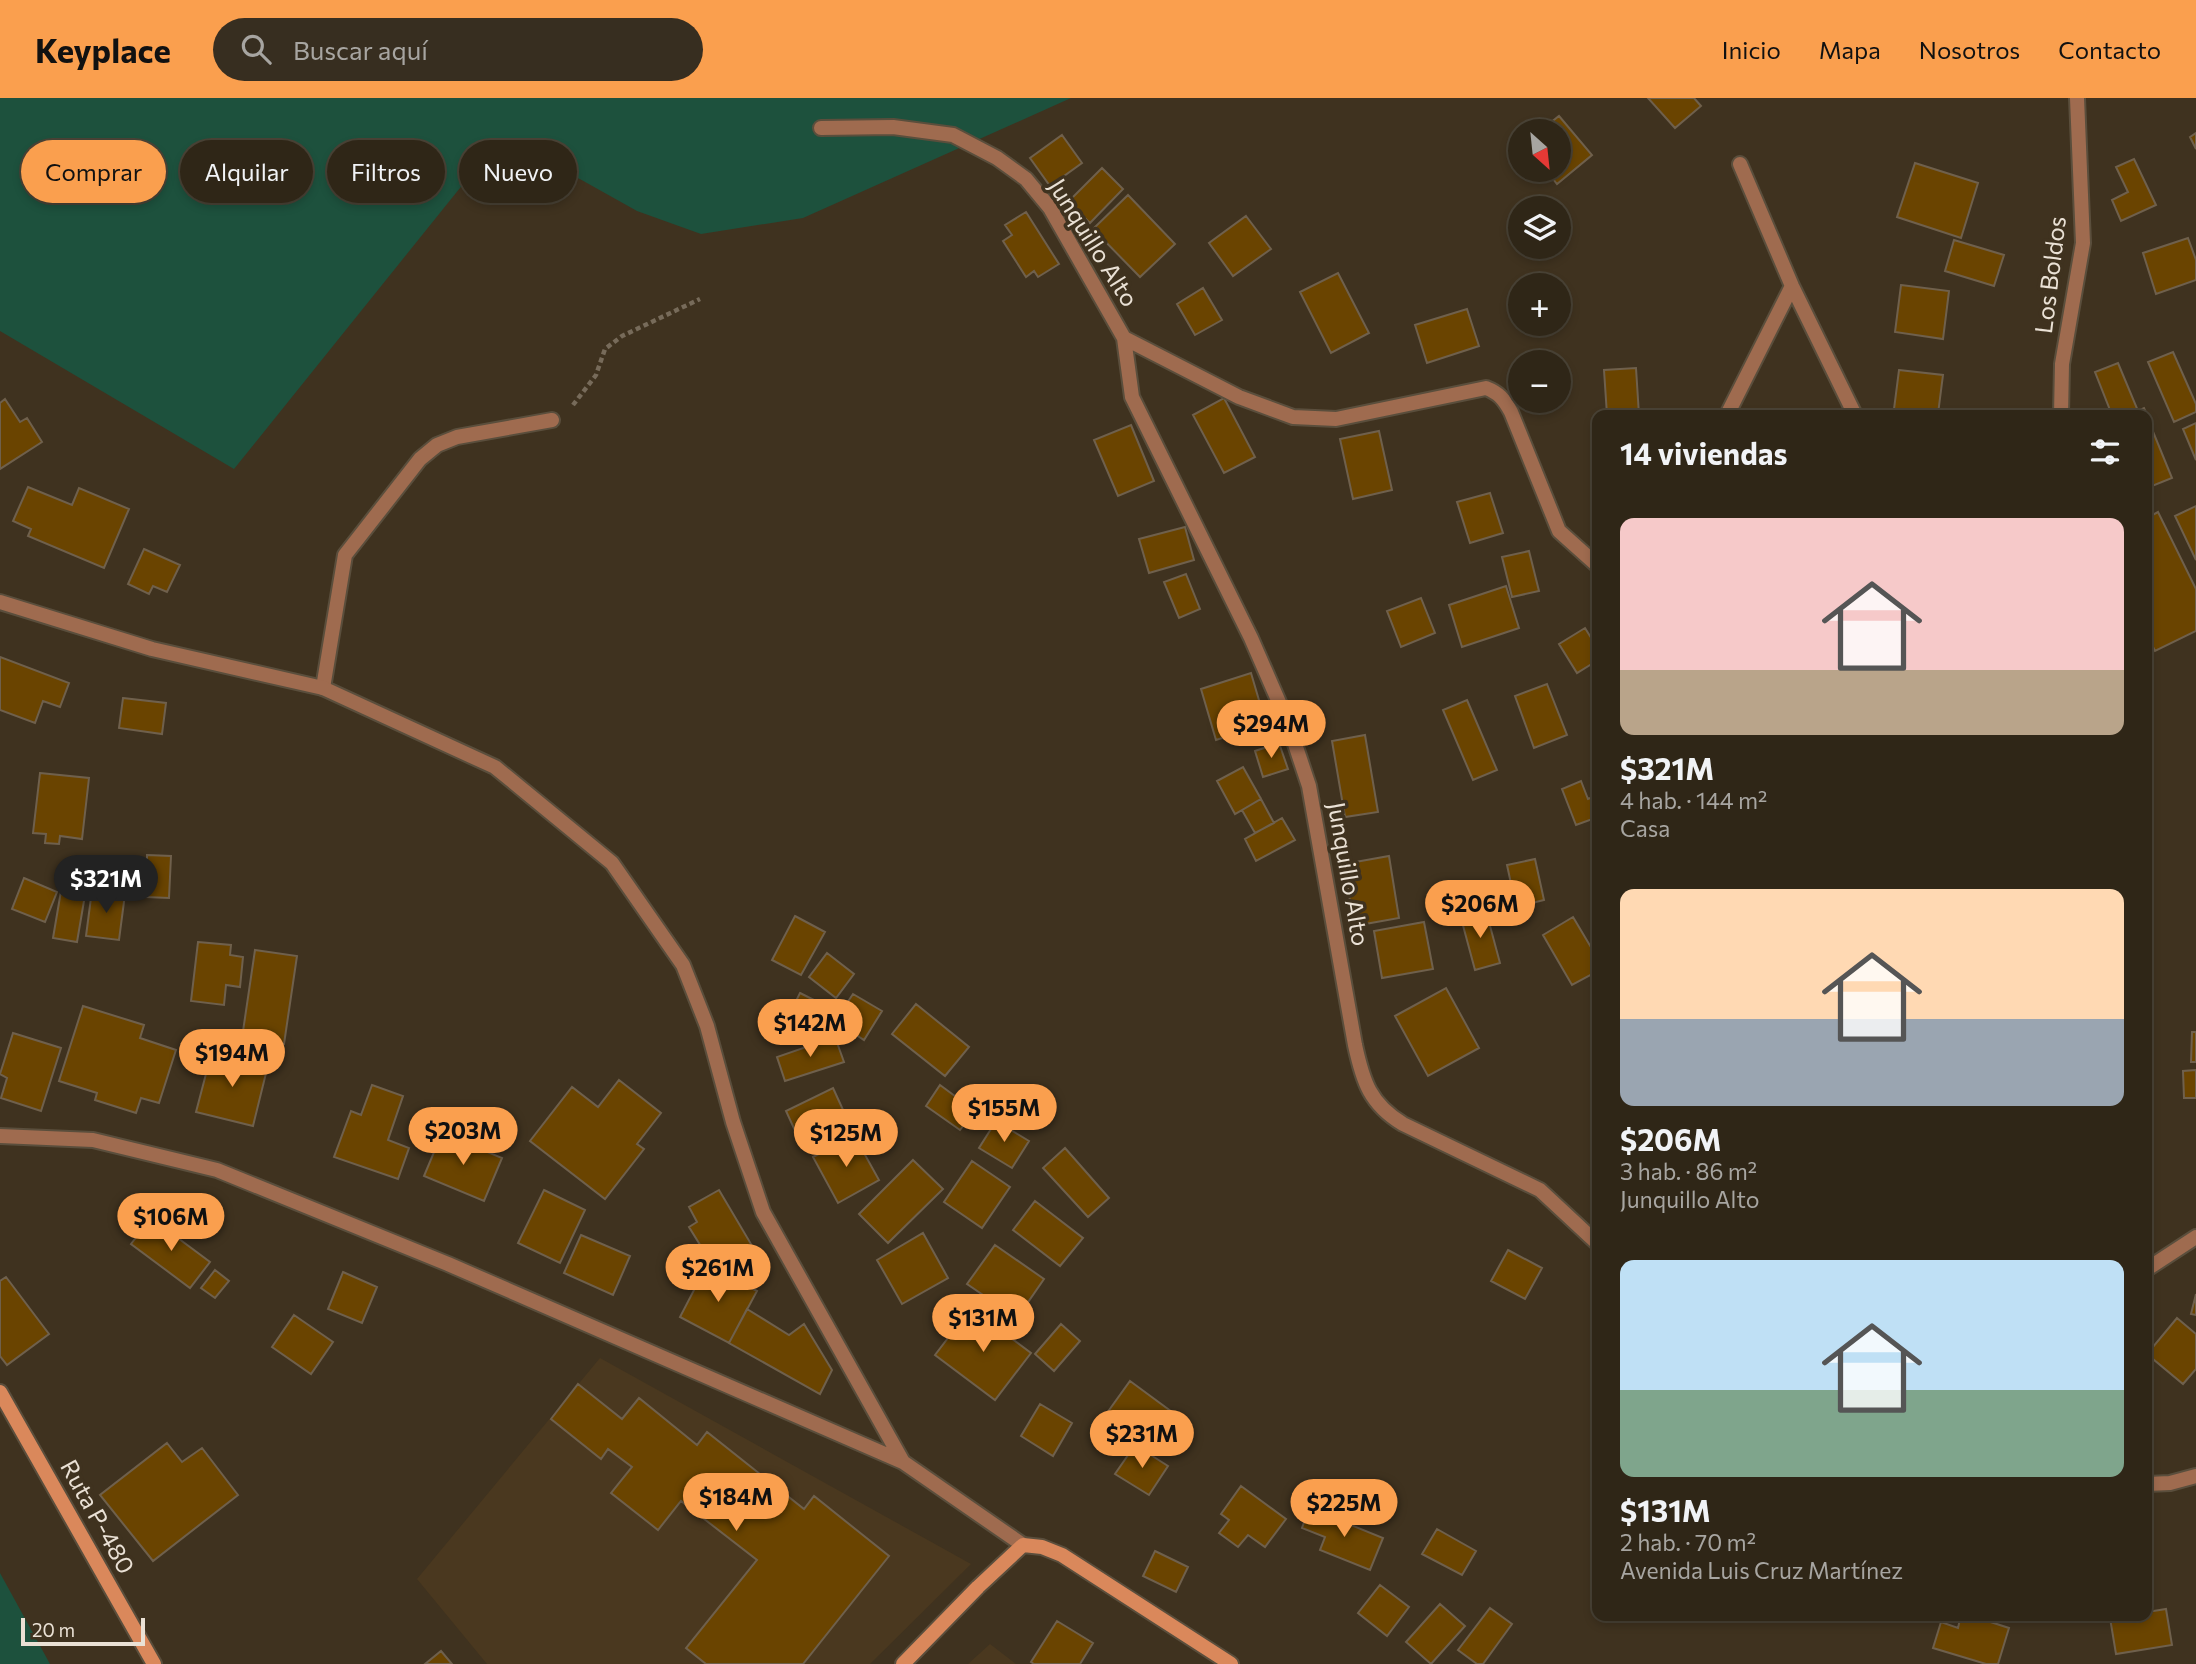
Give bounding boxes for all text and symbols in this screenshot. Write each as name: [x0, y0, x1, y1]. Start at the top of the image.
search box: [213, 18, 703, 81]
text: Keyplace: [35, 29, 171, 70]
icon: search: [237, 30, 275, 68]
text: Buscar aquí: [293, 34, 428, 65]
text: Inicio: [1722, 35, 1781, 64]
text: Mapa: [1819, 35, 1881, 64]
text: Nosotros: [1919, 35, 2020, 64]
text: Contacto: [2058, 35, 2161, 64]
north arrow: [1508, 119, 1572, 182]
map controls: [1508, 119, 1571, 413]
chip: Comprar: [21, 140, 166, 203]
chip: Alquilar: [180, 140, 313, 203]
chip: Filtros: [327, 140, 445, 203]
chip: Nuevo: [459, 140, 577, 203]
street label: Junquillo Alto: [1043, 173, 1145, 312]
button: layers: [1508, 196, 1571, 259]
street label: Los Boldos: [2028, 214, 2071, 335]
button: +: [1508, 273, 1571, 336]
button: −: [1508, 350, 1571, 413]
icon: filters: [2086, 433, 2124, 471]
text: 14 viviendas: [1620, 434, 1788, 471]
icon: home: [1809, 563, 1935, 689]
pin: $294M: [1222, 700, 1320, 760]
text: $294M: [1233, 709, 1309, 737]
text: $321M: [1620, 749, 1714, 786]
text: 4 hab. · 144 m²: [1620, 786, 1767, 814]
street label: Junquillo Alto: [1323, 800, 1376, 948]
text: Casa: [1620, 814, 1670, 842]
pin: $321M: [57, 856, 155, 915]
text: $321M: [70, 864, 142, 892]
pin: $206M: [1431, 880, 1529, 940]
text: $206M: [1441, 889, 1519, 917]
icon: home: [1809, 934, 1935, 1060]
pin: $142M: [761, 1000, 859, 1059]
text: $142M: [774, 1008, 846, 1036]
pin: $194M: [183, 1030, 281, 1089]
text: $194M: [195, 1038, 269, 1066]
pin: $155M: [955, 1084, 1053, 1144]
text: $155M: [968, 1093, 1040, 1121]
pin: $203M: [414, 1108, 512, 1167]
pin: $125M: [797, 1110, 895, 1169]
text: $203M: [425, 1116, 501, 1144]
text: $125M: [810, 1118, 882, 1146]
text: $206M: [1620, 1120, 1721, 1157]
text: 3 hab. · 86 m²: [1620, 1157, 1757, 1185]
text: Junquillo Alto: [1620, 1185, 1759, 1213]
pin: $106M: [122, 1194, 220, 1253]
text: $106M: [133, 1202, 209, 1230]
pin: $261M: [669, 1244, 767, 1304]
text: $261M: [682, 1253, 754, 1281]
pin: $131M: [934, 1294, 1032, 1354]
text: $131M: [948, 1303, 1018, 1331]
icon: home: [1809, 1305, 1935, 1431]
pin: $231M: [1093, 1410, 1191, 1470]
text: $231M: [1106, 1419, 1178, 1447]
street label: Ruta P-480: [55, 1454, 142, 1578]
pin: $184M: [687, 1474, 785, 1533]
pin: $225M: [1295, 1480, 1393, 1539]
text: $184M: [699, 1482, 773, 1510]
text: $225M: [1307, 1488, 1381, 1516]
text: $131M: [1620, 1491, 1711, 1528]
text: 2 hab. · 70 m²: [1620, 1528, 1756, 1556]
text: Avenida Luis Cruz Martínez: [1620, 1556, 1903, 1584]
scale bar: [21, 1615, 145, 1647]
text: 20 m: [32, 1618, 75, 1641]

